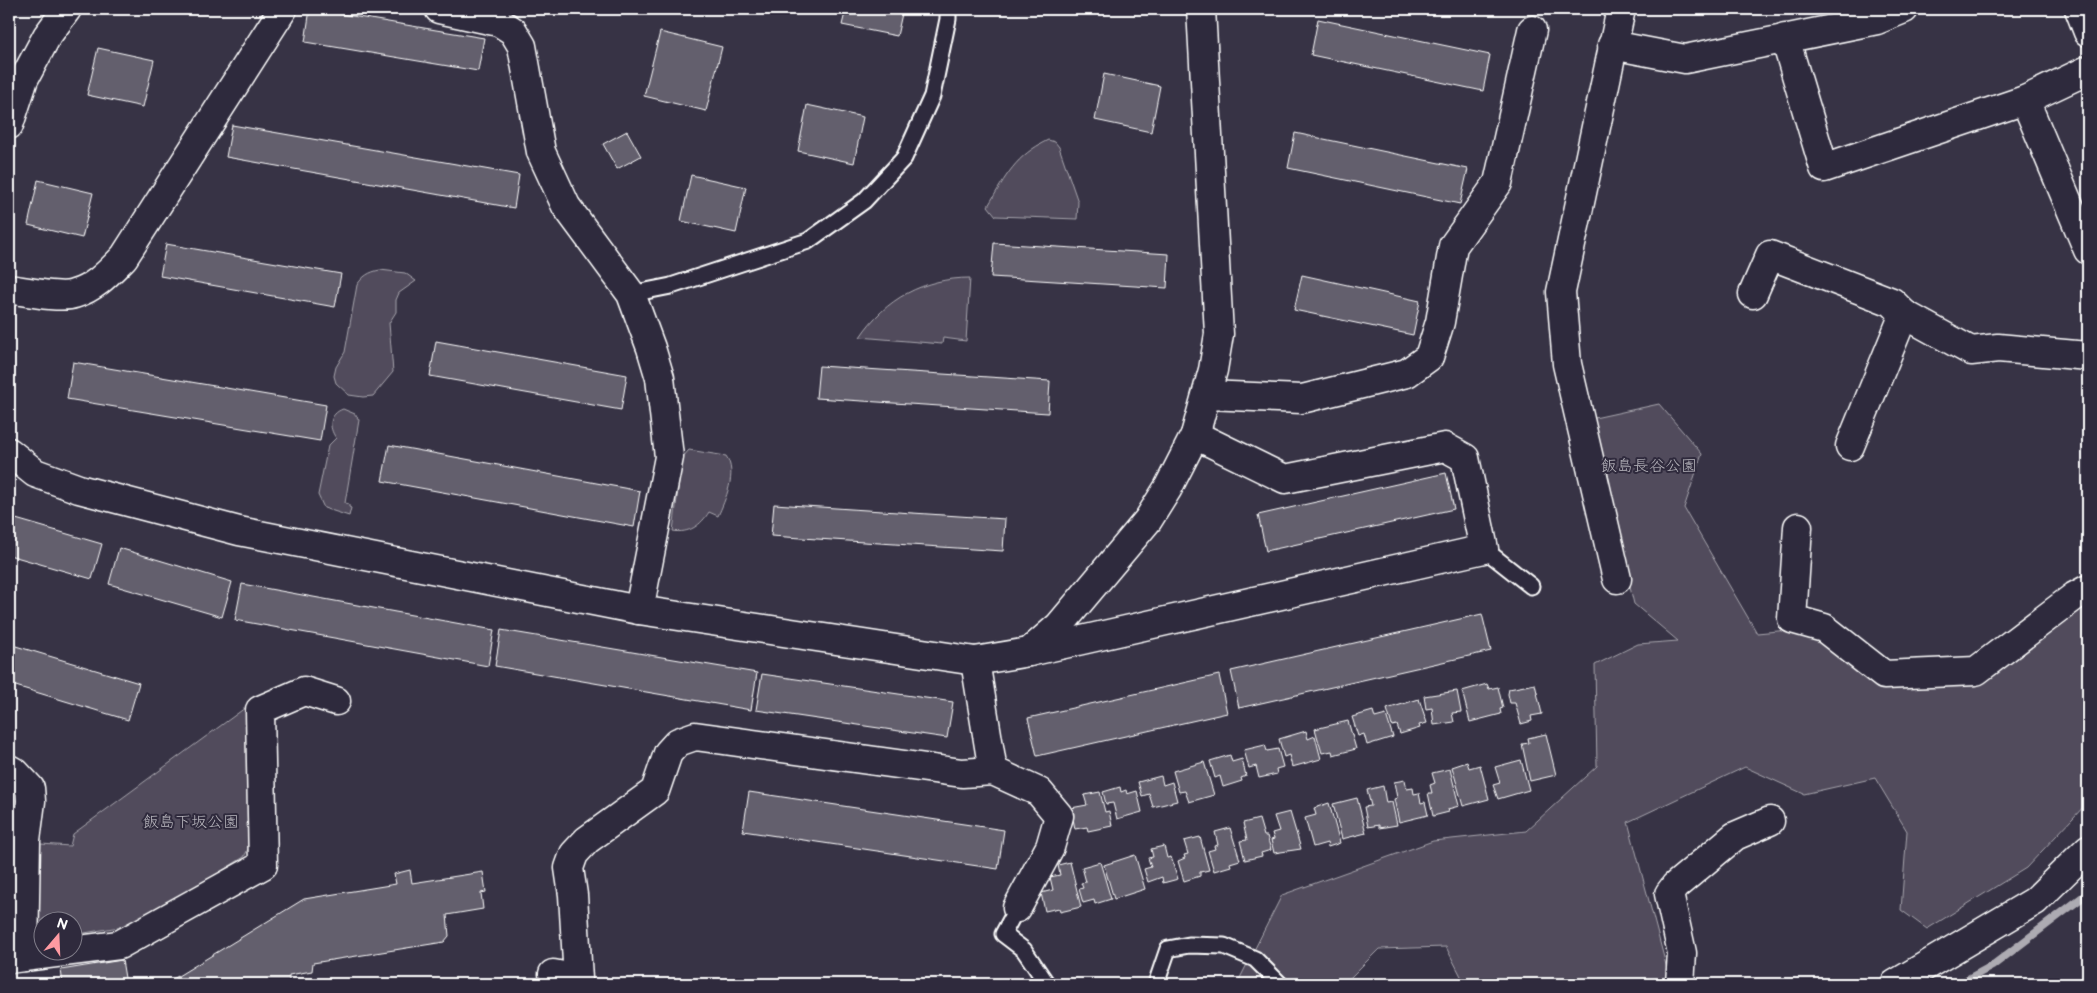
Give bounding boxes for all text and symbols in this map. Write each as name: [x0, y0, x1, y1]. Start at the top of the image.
park label: 飯島長谷公園: [1601, 457, 1697, 476]
park label: 飯島下坂公園: [143, 813, 239, 832]
north arrow: [32, 910, 82, 960]
text: N: [54, 914, 70, 934]

